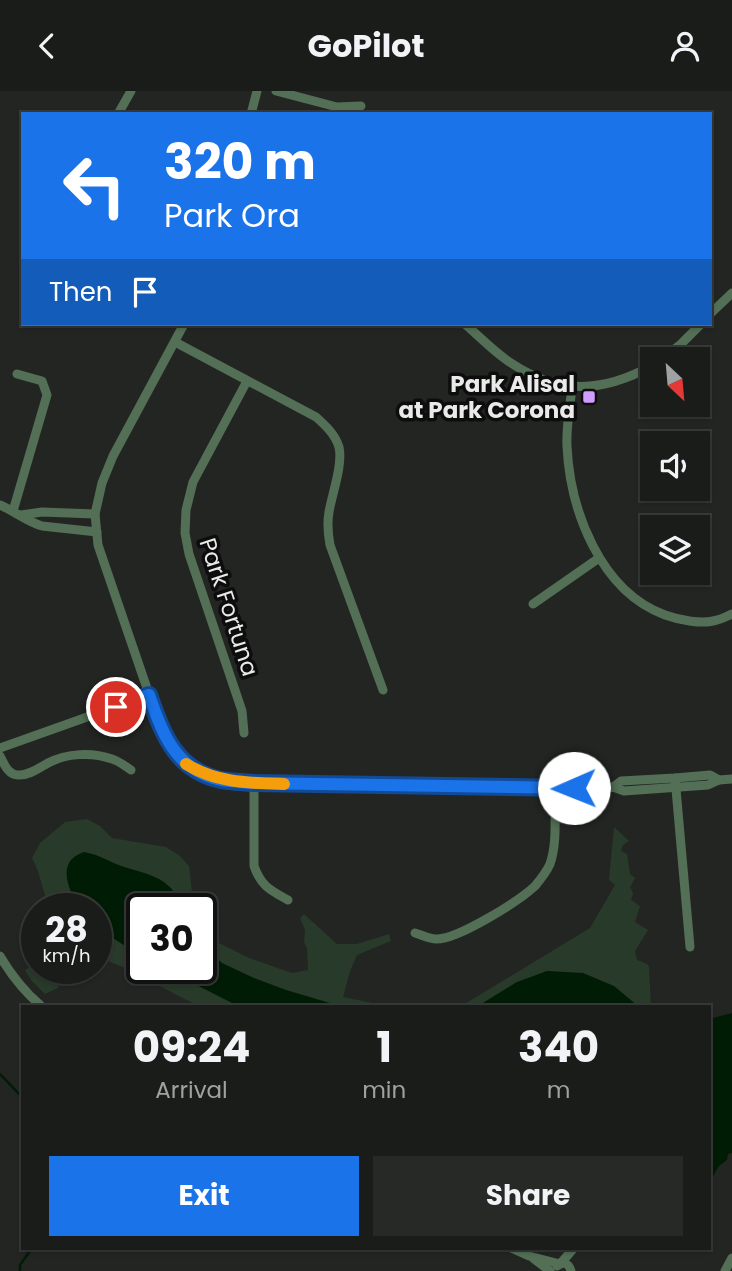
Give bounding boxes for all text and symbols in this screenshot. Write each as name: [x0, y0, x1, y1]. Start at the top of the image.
text: GoPilot: [308, 23, 425, 68]
icon: back: [28, 27, 66, 65]
icon: person: [666, 27, 704, 65]
text: 320 m: [164, 128, 316, 196]
icon: left: [49, 140, 140, 231]
text: Park Ora: [164, 193, 300, 238]
icon: arrive: [126, 273, 164, 311]
text: Then: [49, 274, 112, 310]
north arrow: [640, 347, 710, 417]
map controls: [640, 347, 710, 585]
place label: Park Alisal at Park Corona: [398, 368, 575, 426]
marker: Park Alisal at Park Corona: [581, 389, 597, 405]
button: sound: [640, 431, 710, 501]
button: layers: [640, 515, 710, 585]
street label: Park Fortuna: [192, 534, 266, 680]
pin: [86, 677, 146, 737]
icon: arrive: [97, 688, 135, 726]
position arrow: [537, 751, 611, 825]
speed limit sign: 30: [126, 893, 217, 984]
text: 28: [45, 905, 88, 954]
text: km/h: [43, 943, 90, 968]
text: 09:24: [133, 1018, 250, 1077]
text: 1: [376, 1018, 392, 1077]
text: 340: [518, 1018, 599, 1077]
text: Arrival: [155, 1074, 228, 1106]
text: min: [362, 1074, 406, 1106]
text: m: [547, 1074, 570, 1106]
button: Exit: [49, 1156, 359, 1236]
button: Share: [373, 1156, 683, 1236]

